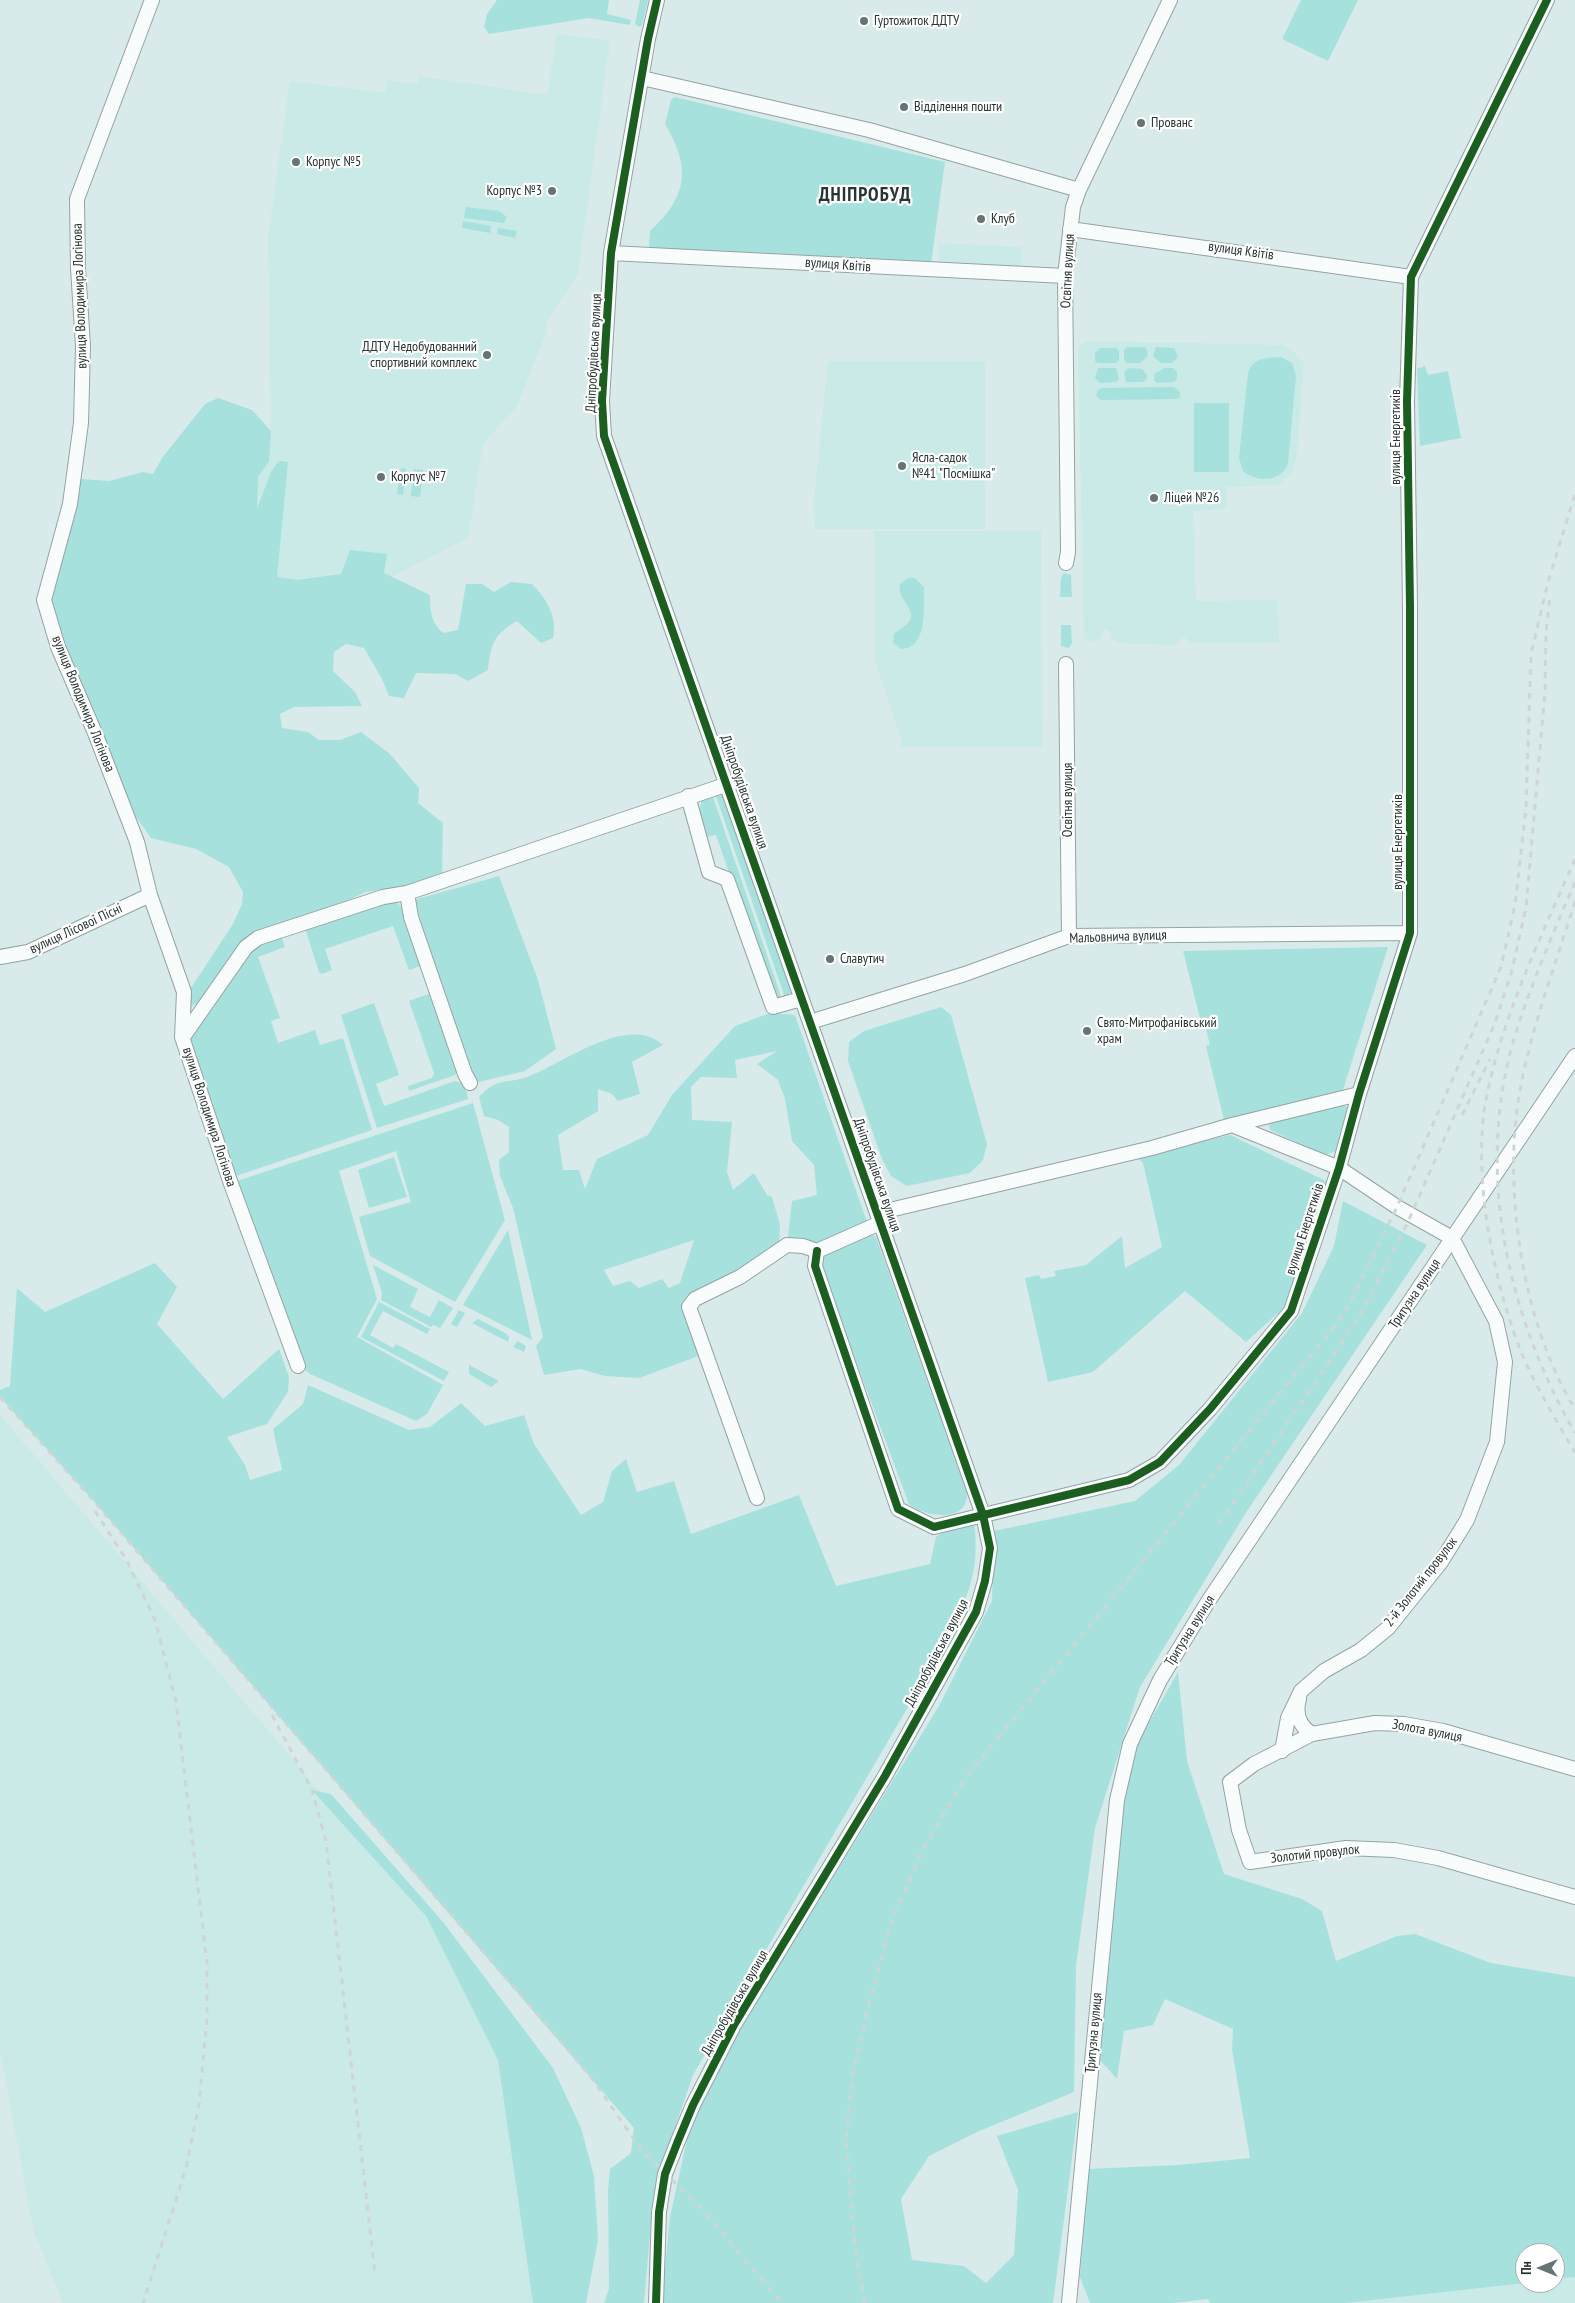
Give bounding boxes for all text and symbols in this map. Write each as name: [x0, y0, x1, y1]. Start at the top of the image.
place label: Гуртожиток ДДТУ: [874, 13, 959, 29]
marker: Гуртожиток ДДТУ: [858, 15, 870, 27]
place label: Відділення пошти: [914, 99, 1002, 115]
marker: Відділення пошти: [898, 101, 910, 113]
place label: Прованс: [1151, 115, 1193, 131]
marker: Прованс: [1135, 117, 1147, 129]
place label: Корпус №5: [306, 154, 361, 170]
marker: Корпус №5: [290, 156, 302, 168]
place label: Корпус №3: [487, 183, 542, 199]
marker: Корпус №3: [546, 185, 558, 197]
district label: ДНІПРОБУД: [818, 185, 912, 207]
place label: Клуб: [991, 211, 1015, 227]
marker: Клуб: [975, 213, 987, 225]
street label: вулиця Володимира Логінова: [69, 223, 91, 369]
street label: Освітня вулиця: [1058, 233, 1078, 309]
street label: вулиця Квітів: [1207, 238, 1275, 264]
street label: вулиця Квітів: [805, 254, 871, 276]
street label: Дніпробудівська вулиця: [582, 293, 606, 413]
place label: ДДТУ Недобудованний спортивний комплекс: [362, 339, 477, 372]
marker: ДДТУ Недобудованний спортивний комплекс: [481, 349, 493, 361]
street label: вулиця Енергетиків: [1388, 389, 1404, 485]
place label: Ясла-садок №41 "Посмішка": [912, 450, 995, 482]
marker: Ясла-садок №41 "Посмішка": [896, 460, 908, 472]
place label: Корпус №7: [391, 469, 446, 485]
marker: Корпус №7: [375, 471, 387, 483]
place label: Ліцей №26: [1164, 490, 1219, 506]
marker: Ліцей №26: [1148, 492, 1160, 504]
street label: вулиця Володимира Логінова: [48, 633, 118, 775]
street label: Дніпробудівська вулиця: [717, 733, 771, 851]
street label: Освітня вулиця: [1060, 763, 1076, 837]
street label: вулиця Енергетиків: [1390, 794, 1406, 890]
street label: вулиця Лісової Пісні: [27, 900, 125, 958]
street label: Мальовнича вулиця: [1069, 927, 1167, 947]
place label: Славутич: [840, 951, 884, 967]
marker: Славутич: [824, 953, 836, 965]
place label: Свято-Митрофанівський храм: [1097, 1015, 1217, 1048]
marker: Свято-Митрофанівський храм: [1081, 1025, 1093, 1037]
street label: вулиця Володимира Логінова: [179, 1045, 239, 1189]
street label: Дніпробудівська вулиця: [850, 1116, 904, 1234]
street label: вулиця Енергетиків: [1282, 1181, 1328, 1277]
street label: Тритузна вулиця: [1385, 1256, 1445, 1332]
street label: 2-й Золотий провулок: [1381, 1534, 1461, 1630]
street label: Тритузна вулиця: [1161, 1592, 1219, 1670]
street label: Дніпробудівська вулиця: [902, 1596, 972, 1710]
street label: Золота вулиця: [1391, 1716, 1463, 1746]
street label: Золотий провулок: [1270, 1841, 1360, 1867]
street label: Дніпробудівська вулиця: [698, 1947, 772, 2059]
street label: Тритузна вулиця: [1082, 1992, 1106, 2074]
north arrow: [1515, 2243, 1565, 2293]
text: Пн: [1517, 2261, 1535, 2275]

